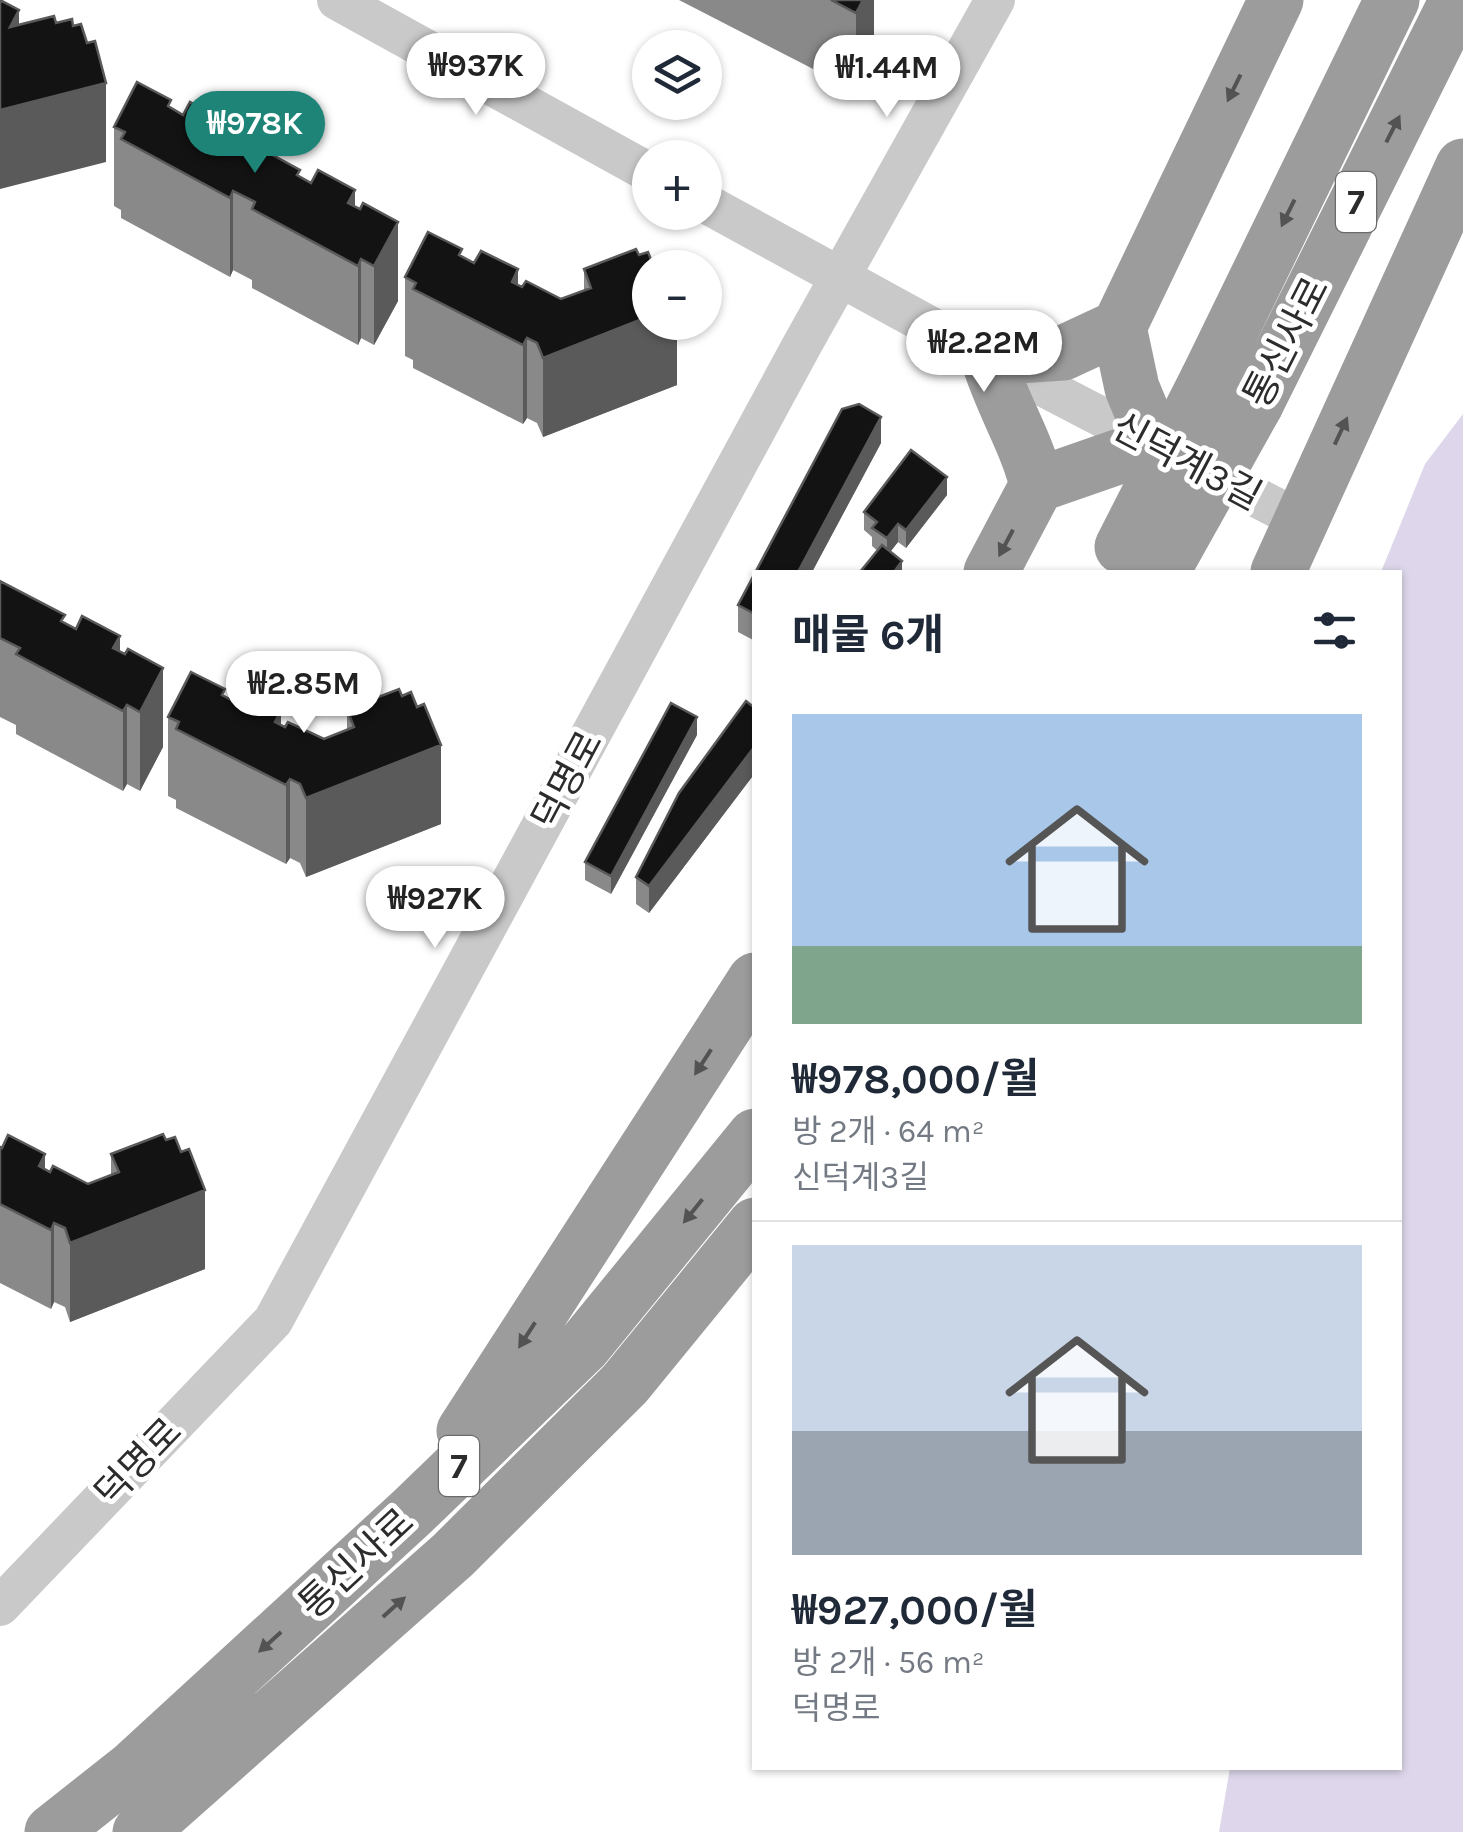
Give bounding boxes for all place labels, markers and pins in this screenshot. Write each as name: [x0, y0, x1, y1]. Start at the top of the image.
pin: ₩937K: [406, 33, 546, 118]
pin: ₩1.44M: [806, 35, 968, 120]
pin: ₩978K: [185, 91, 325, 176]
pin: ₩2.22M: [903, 310, 1065, 395]
pin: ₩2.85M: [223, 651, 385, 736]
pin: ₩927K: [365, 866, 505, 951]

